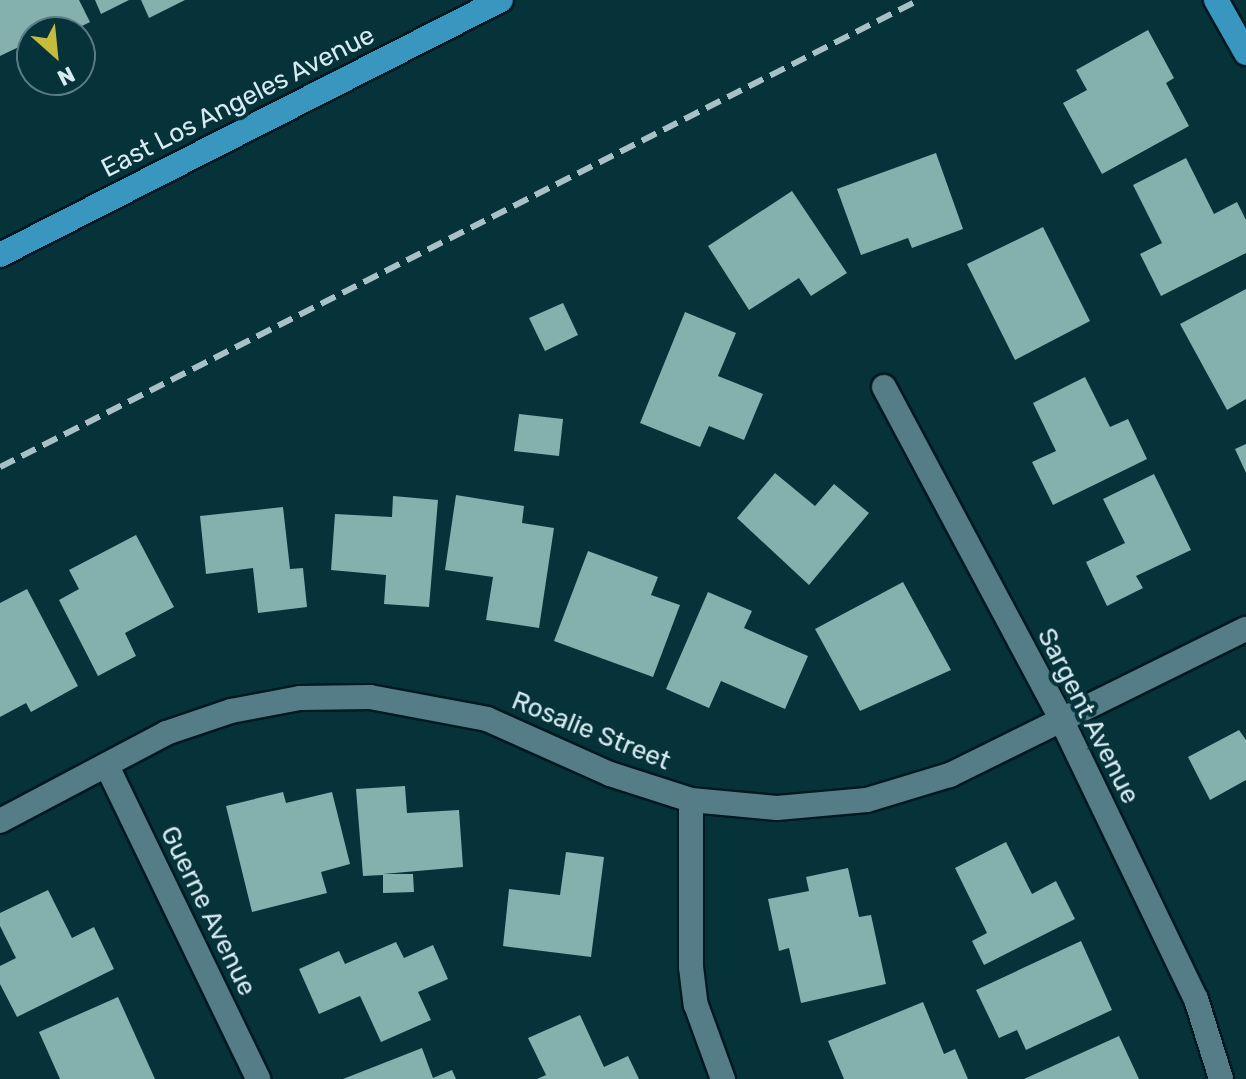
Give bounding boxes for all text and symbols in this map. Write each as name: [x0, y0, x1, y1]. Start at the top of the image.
north arrow: [16, 16, 96, 96]
street label: East Los Angeles Avenue: [96, 19, 380, 185]
text: N: [53, 60, 79, 92]
street label: Sargent Avenue: [1030, 623, 1146, 809]
street label: Rosalie Street: [507, 685, 675, 777]
street label: Guerne Avenue: [153, 821, 263, 1001]

